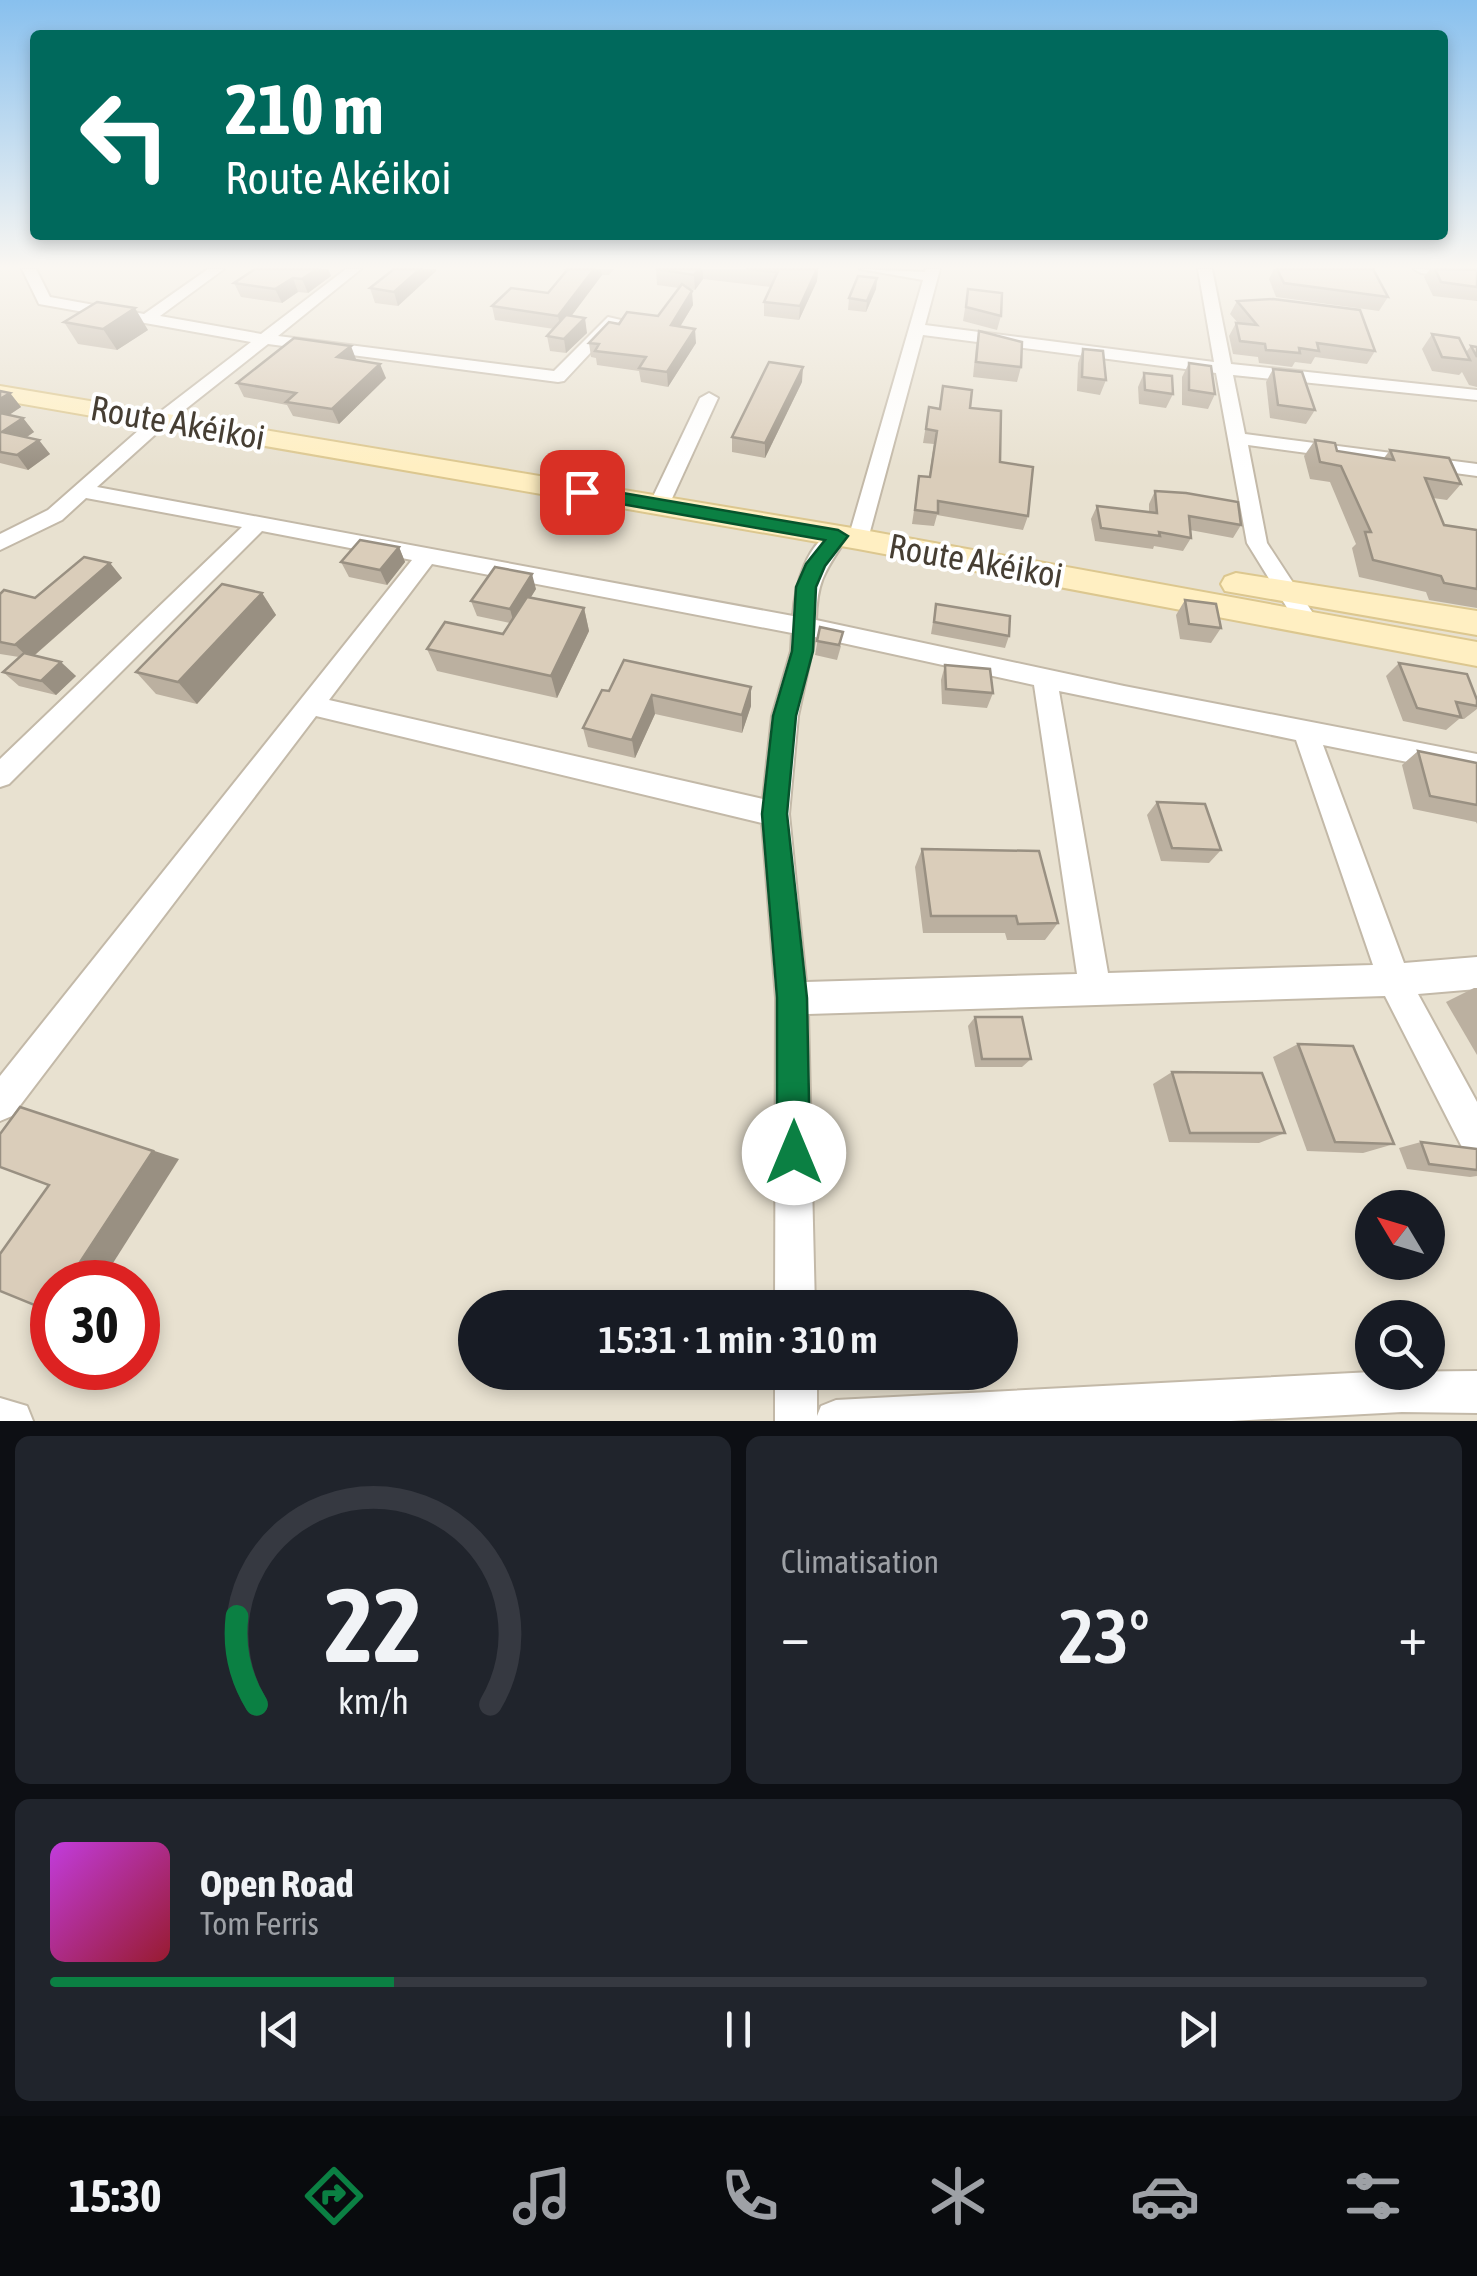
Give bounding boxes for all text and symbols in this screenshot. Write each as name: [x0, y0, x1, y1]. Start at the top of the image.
text: 210 m: [225, 69, 384, 149]
icon: left: [60, 70, 190, 200]
text: Route Akéikoi: [225, 152, 452, 204]
street label: Route Akéikoi: [88, 387, 268, 457]
pin: [540, 450, 625, 535]
icon: arrive: [555, 465, 610, 520]
street label: Route Akéikoi: [886, 525, 1066, 595]
position arrow: [742, 1101, 846, 1205]
north arrow: [1355, 1190, 1445, 1280]
map controls: [1355, 1190, 1445, 1390]
speed limit sign: 30: [30, 1260, 160, 1390]
button: search: [1355, 1300, 1445, 1390]
text: 15:31 · 1 min · 310 m: [598, 1318, 878, 1361]
text: Climatisation: [781, 1543, 939, 1580]
text: 22: [324, 1565, 422, 1684]
text: 23°: [1058, 1593, 1150, 1679]
text: −: [781, 1604, 810, 1667]
text: +: [1398, 1604, 1427, 1667]
text: km/h: [338, 1681, 408, 1722]
text: Open Road: [200, 1862, 354, 1905]
text: Tom Ferris: [200, 1905, 319, 1942]
icon: previous: [252, 2002, 307, 2057]
icon: pause: [711, 2002, 766, 2057]
icon: next: [1170, 2002, 1225, 2057]
icon: directions: [299, 2161, 369, 2231]
icon: music: [507, 2161, 577, 2231]
icon: phone: [715, 2161, 785, 2231]
icon: climate: [923, 2161, 993, 2231]
icon: car: [1130, 2161, 1200, 2231]
icon: filters: [1338, 2161, 1408, 2231]
text: 15:30: [69, 2170, 162, 2222]

